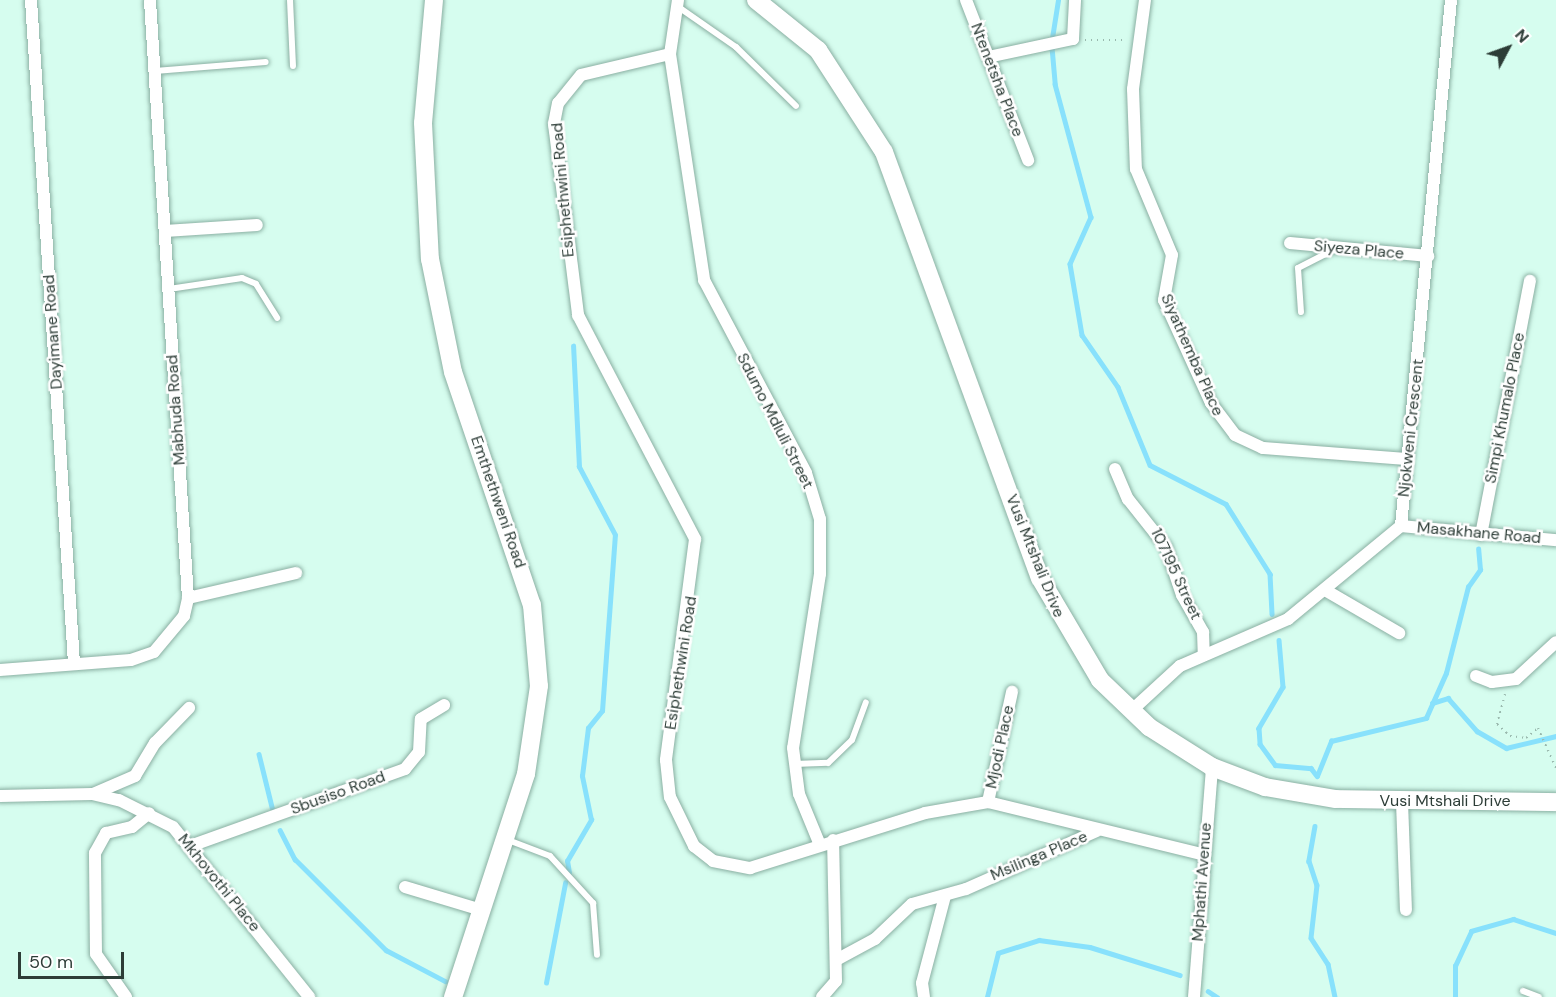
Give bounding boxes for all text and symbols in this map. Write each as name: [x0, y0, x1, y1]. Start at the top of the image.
north arrow: [1478, 18, 1538, 78]
street label: Ntenetsha Place: [966, 20, 1028, 140]
text: N: [1510, 25, 1534, 47]
street label: Esiphethwini Road: [548, 122, 578, 258]
street label: Siyeza Place: [1313, 236, 1405, 264]
street label: Dayimane Road: [39, 274, 67, 390]
street label: Siyathemba Place: [1156, 291, 1228, 419]
street label: Simpi Khumalo Place: [1481, 331, 1529, 485]
street label: Sdumo Mdluli Street: [732, 350, 818, 492]
street label: Mabhuda Road: [163, 354, 189, 466]
street label: Njokweni Crescent: [1394, 358, 1428, 498]
street label: Emthethweni Road: [466, 433, 530, 571]
street label: Vusi Mtshali Drive: [1002, 492, 1068, 620]
street label: Masakhane Road: [1416, 518, 1542, 548]
street label: 107195 Street: [1146, 525, 1206, 623]
street label: Esiphethwini Road: [661, 595, 701, 731]
street label: Mjodi Place: [982, 704, 1018, 790]
street label: Sbusiso Road: [288, 767, 388, 819]
street label: Vusi Mtshali Drive: [1379, 791, 1511, 811]
street label: Mphathi Avenue: [1188, 822, 1216, 942]
street label: Msilinga Place: [988, 827, 1090, 885]
street label: Mkhovothi Place: [174, 830, 264, 936]
scale bar: [21, 940, 128, 978]
text: 50 m: [29, 950, 73, 974]

